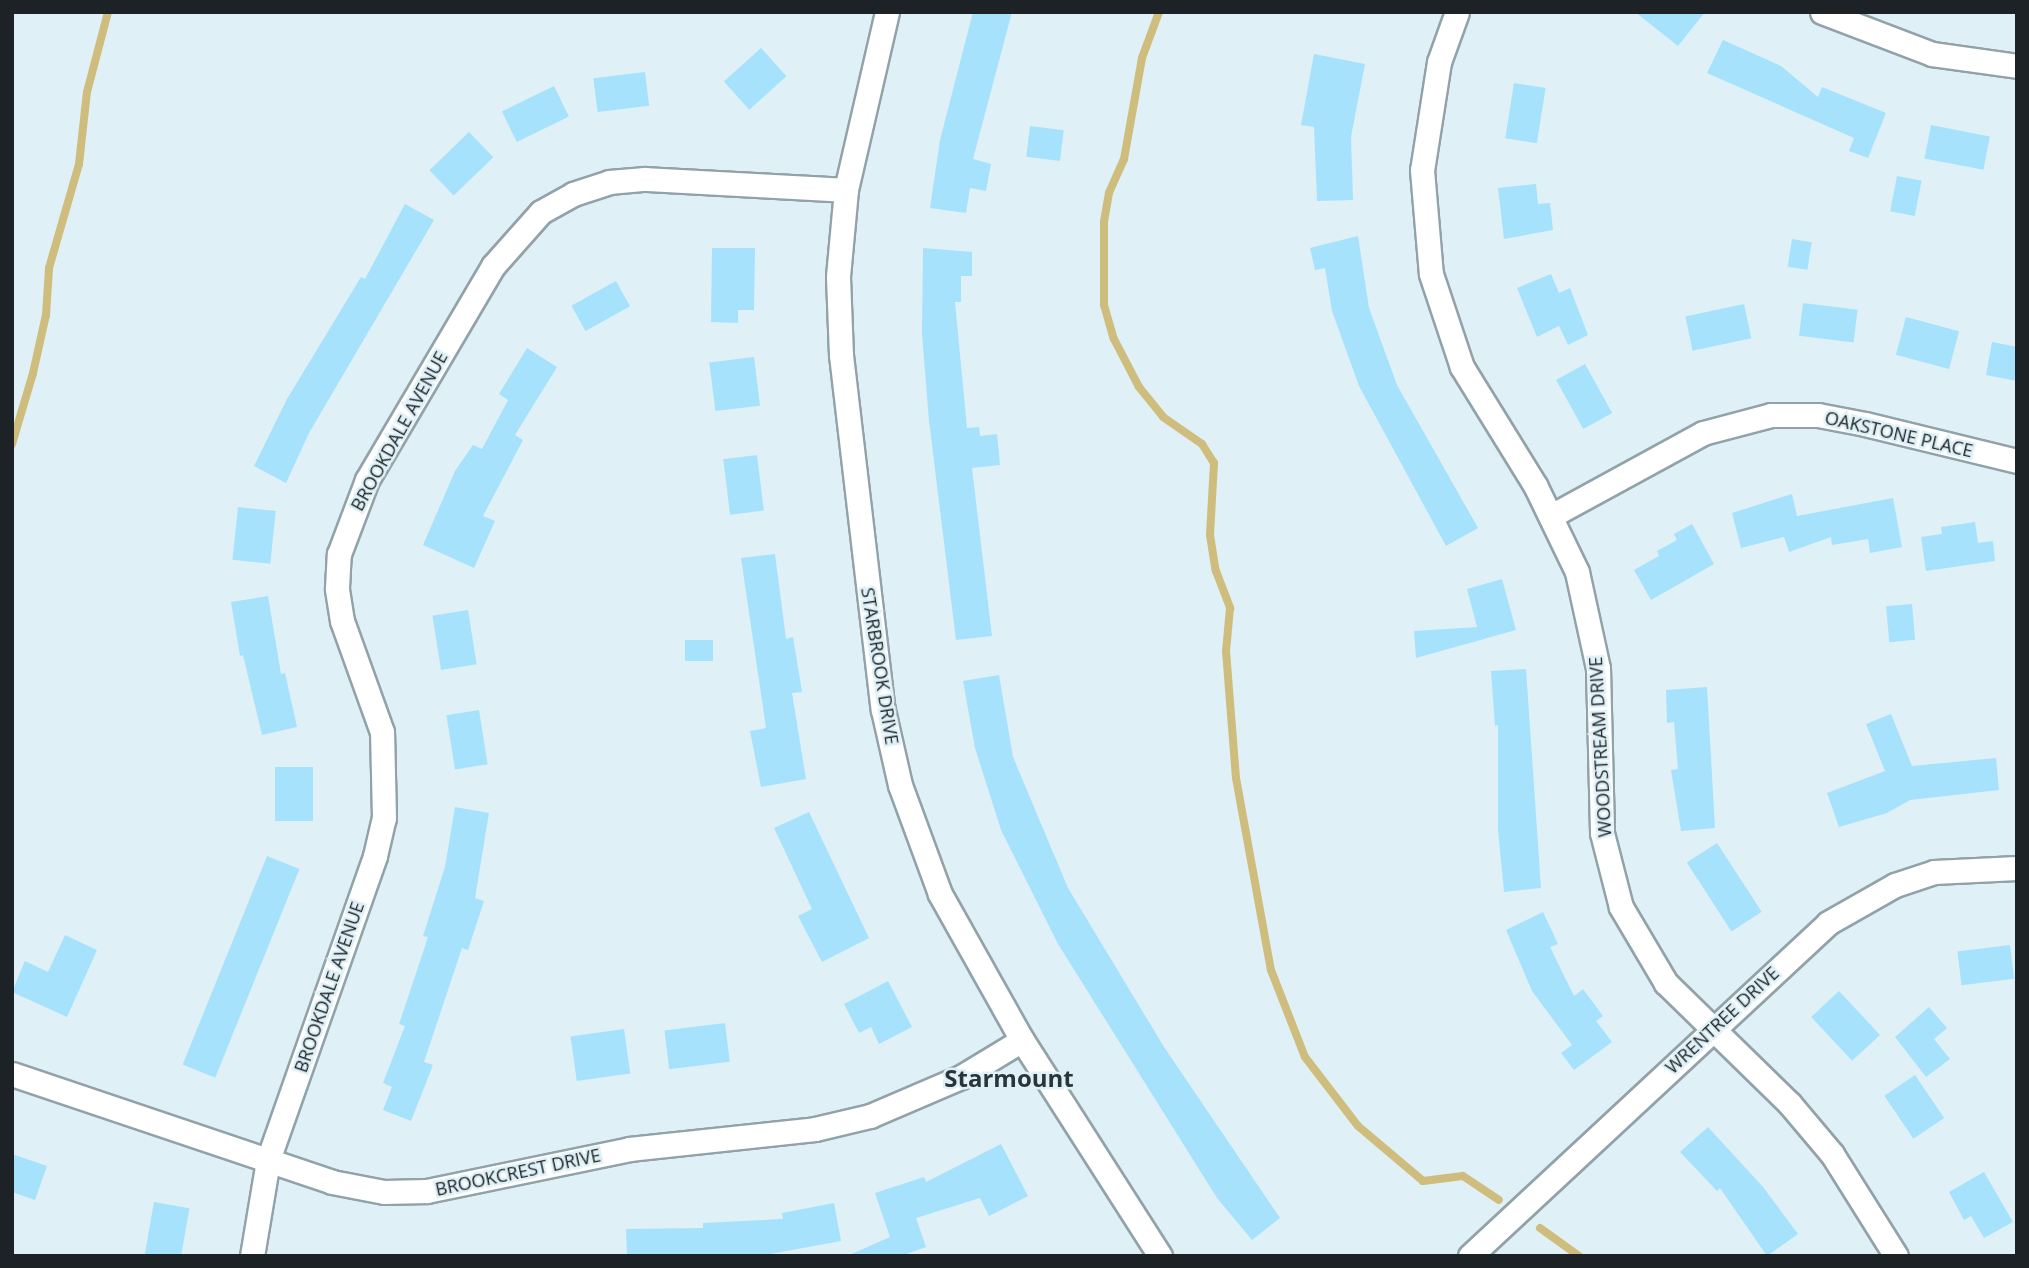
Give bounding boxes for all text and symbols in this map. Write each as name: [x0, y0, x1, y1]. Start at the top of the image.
street label: BROOKDALE AVENUE: [346, 347, 452, 515]
street label: OAKSTONE PLACE: [1823, 406, 1975, 462]
street label: STARBROOK DRIVE: [857, 586, 903, 746]
street label: WOODSTREAM DRIVE: [1584, 656, 1616, 838]
street label: BROOKDALE AVENUE: [290, 899, 368, 1075]
street label: WRENTREE DRIVE: [1661, 962, 1783, 1078]
district label: Starmount: [944, 1064, 1074, 1092]
street label: BROOKCREST DRIVE: [433, 1144, 603, 1200]

